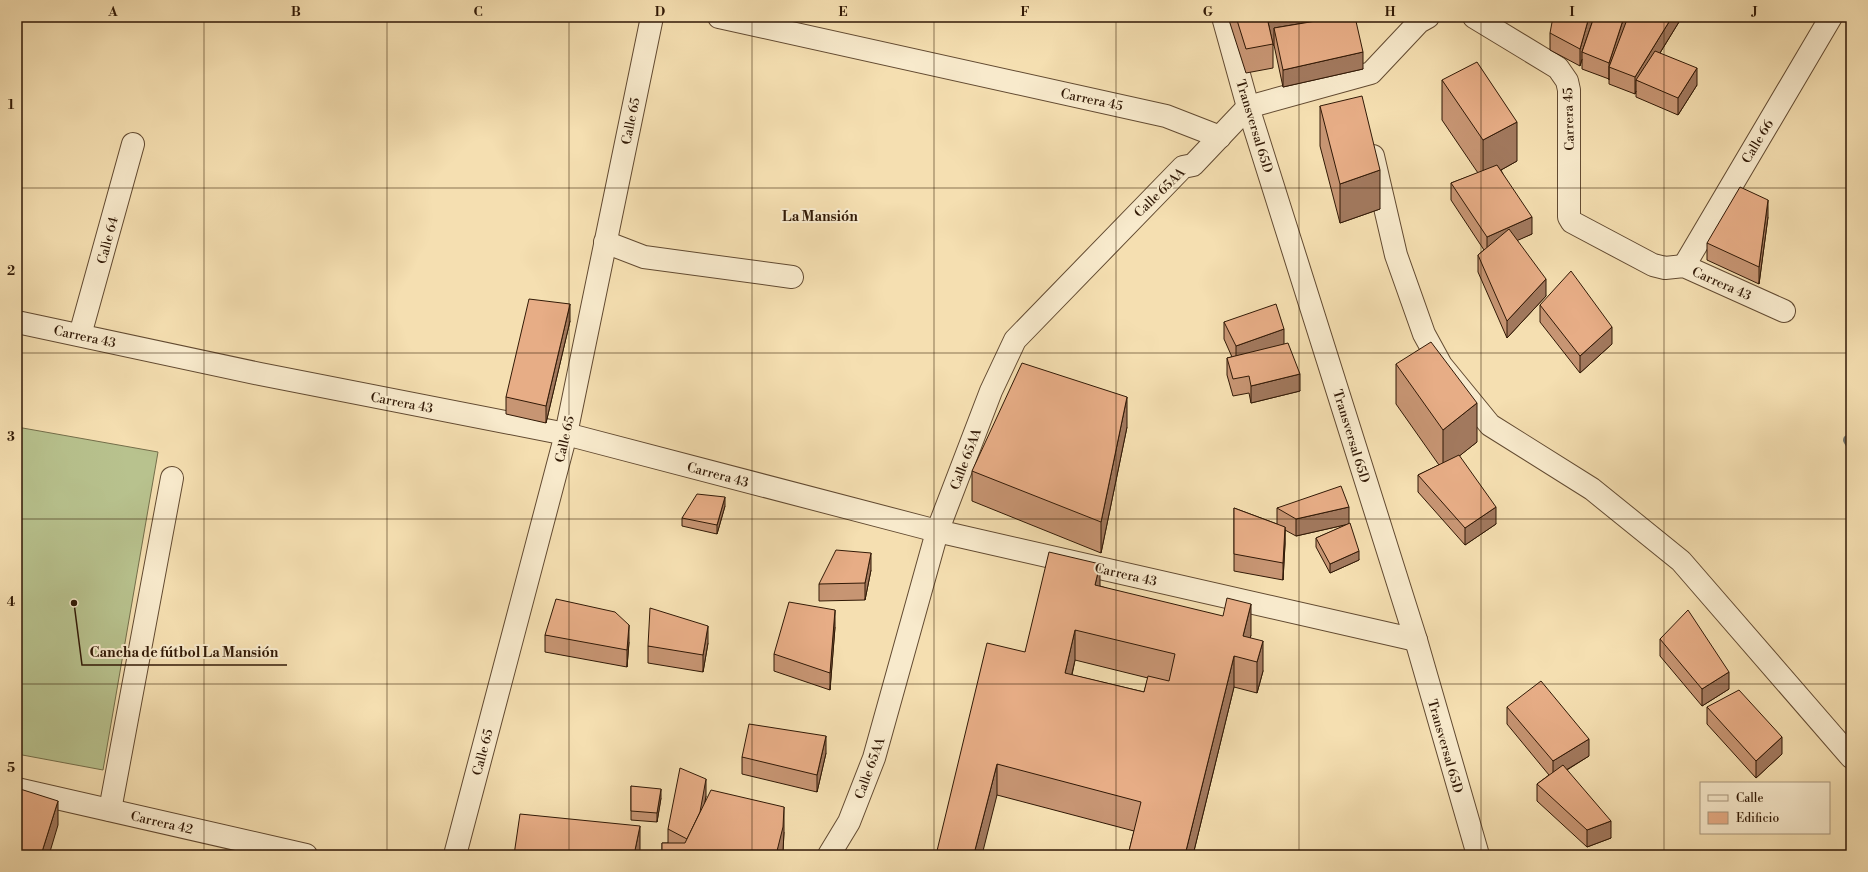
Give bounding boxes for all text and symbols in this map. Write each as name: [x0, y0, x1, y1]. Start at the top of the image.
text: A: [107, 4, 118, 20]
text: B: [291, 4, 301, 20]
text: C: [473, 4, 483, 20]
text: D: [655, 4, 665, 20]
text: E: [838, 4, 848, 20]
text: F: [1020, 4, 1030, 20]
text: G: [1203, 4, 1214, 20]
text: H: [1385, 4, 1396, 20]
text: I: [1569, 4, 1575, 20]
text: J: [1750, 4, 1758, 20]
street label: Transversal 65D: [1232, 78, 1276, 175]
street label: Carrera 45: [1059, 86, 1124, 114]
street label: Carrera 45: [1560, 87, 1578, 151]
street label: Calle 65: [618, 96, 644, 146]
text: 1: [8, 97, 15, 113]
street label: Calle 66: [1739, 117, 1777, 166]
street label: Calle 65AA: [1131, 164, 1189, 221]
district label: La Mansión: [782, 208, 858, 226]
street label: Calle 64: [94, 215, 122, 266]
text: 2: [7, 263, 15, 279]
street label: Carrera 43: [1689, 264, 1754, 304]
street label: Carrera 43: [52, 323, 117, 351]
street label: Transversal 65D: [1329, 388, 1373, 485]
street label: Carrera 43: [369, 389, 434, 417]
street label: Calle 65: [552, 414, 578, 464]
street label: Calle 65AA: [947, 425, 985, 492]
text: 3: [7, 429, 15, 445]
street label: Carrera 43: [685, 459, 750, 491]
street label: Carrera 43: [1093, 560, 1158, 590]
text: 4: [7, 594, 16, 610]
callout: Cancha de fútbol La Mansión: [82, 639, 287, 665]
text: Cancha de fútbol La Mansión: [90, 644, 279, 662]
street label: Transversal 65D: [1424, 698, 1466, 795]
street label: Calle 65: [469, 727, 497, 777]
street label: Calle 65AA: [851, 734, 889, 801]
text: 5: [7, 760, 15, 776]
legend: [1700, 782, 1830, 834]
text: Calle: [1736, 791, 1763, 806]
street label: Carrera 42: [129, 808, 194, 838]
text: Edificio: [1736, 811, 1779, 826]

